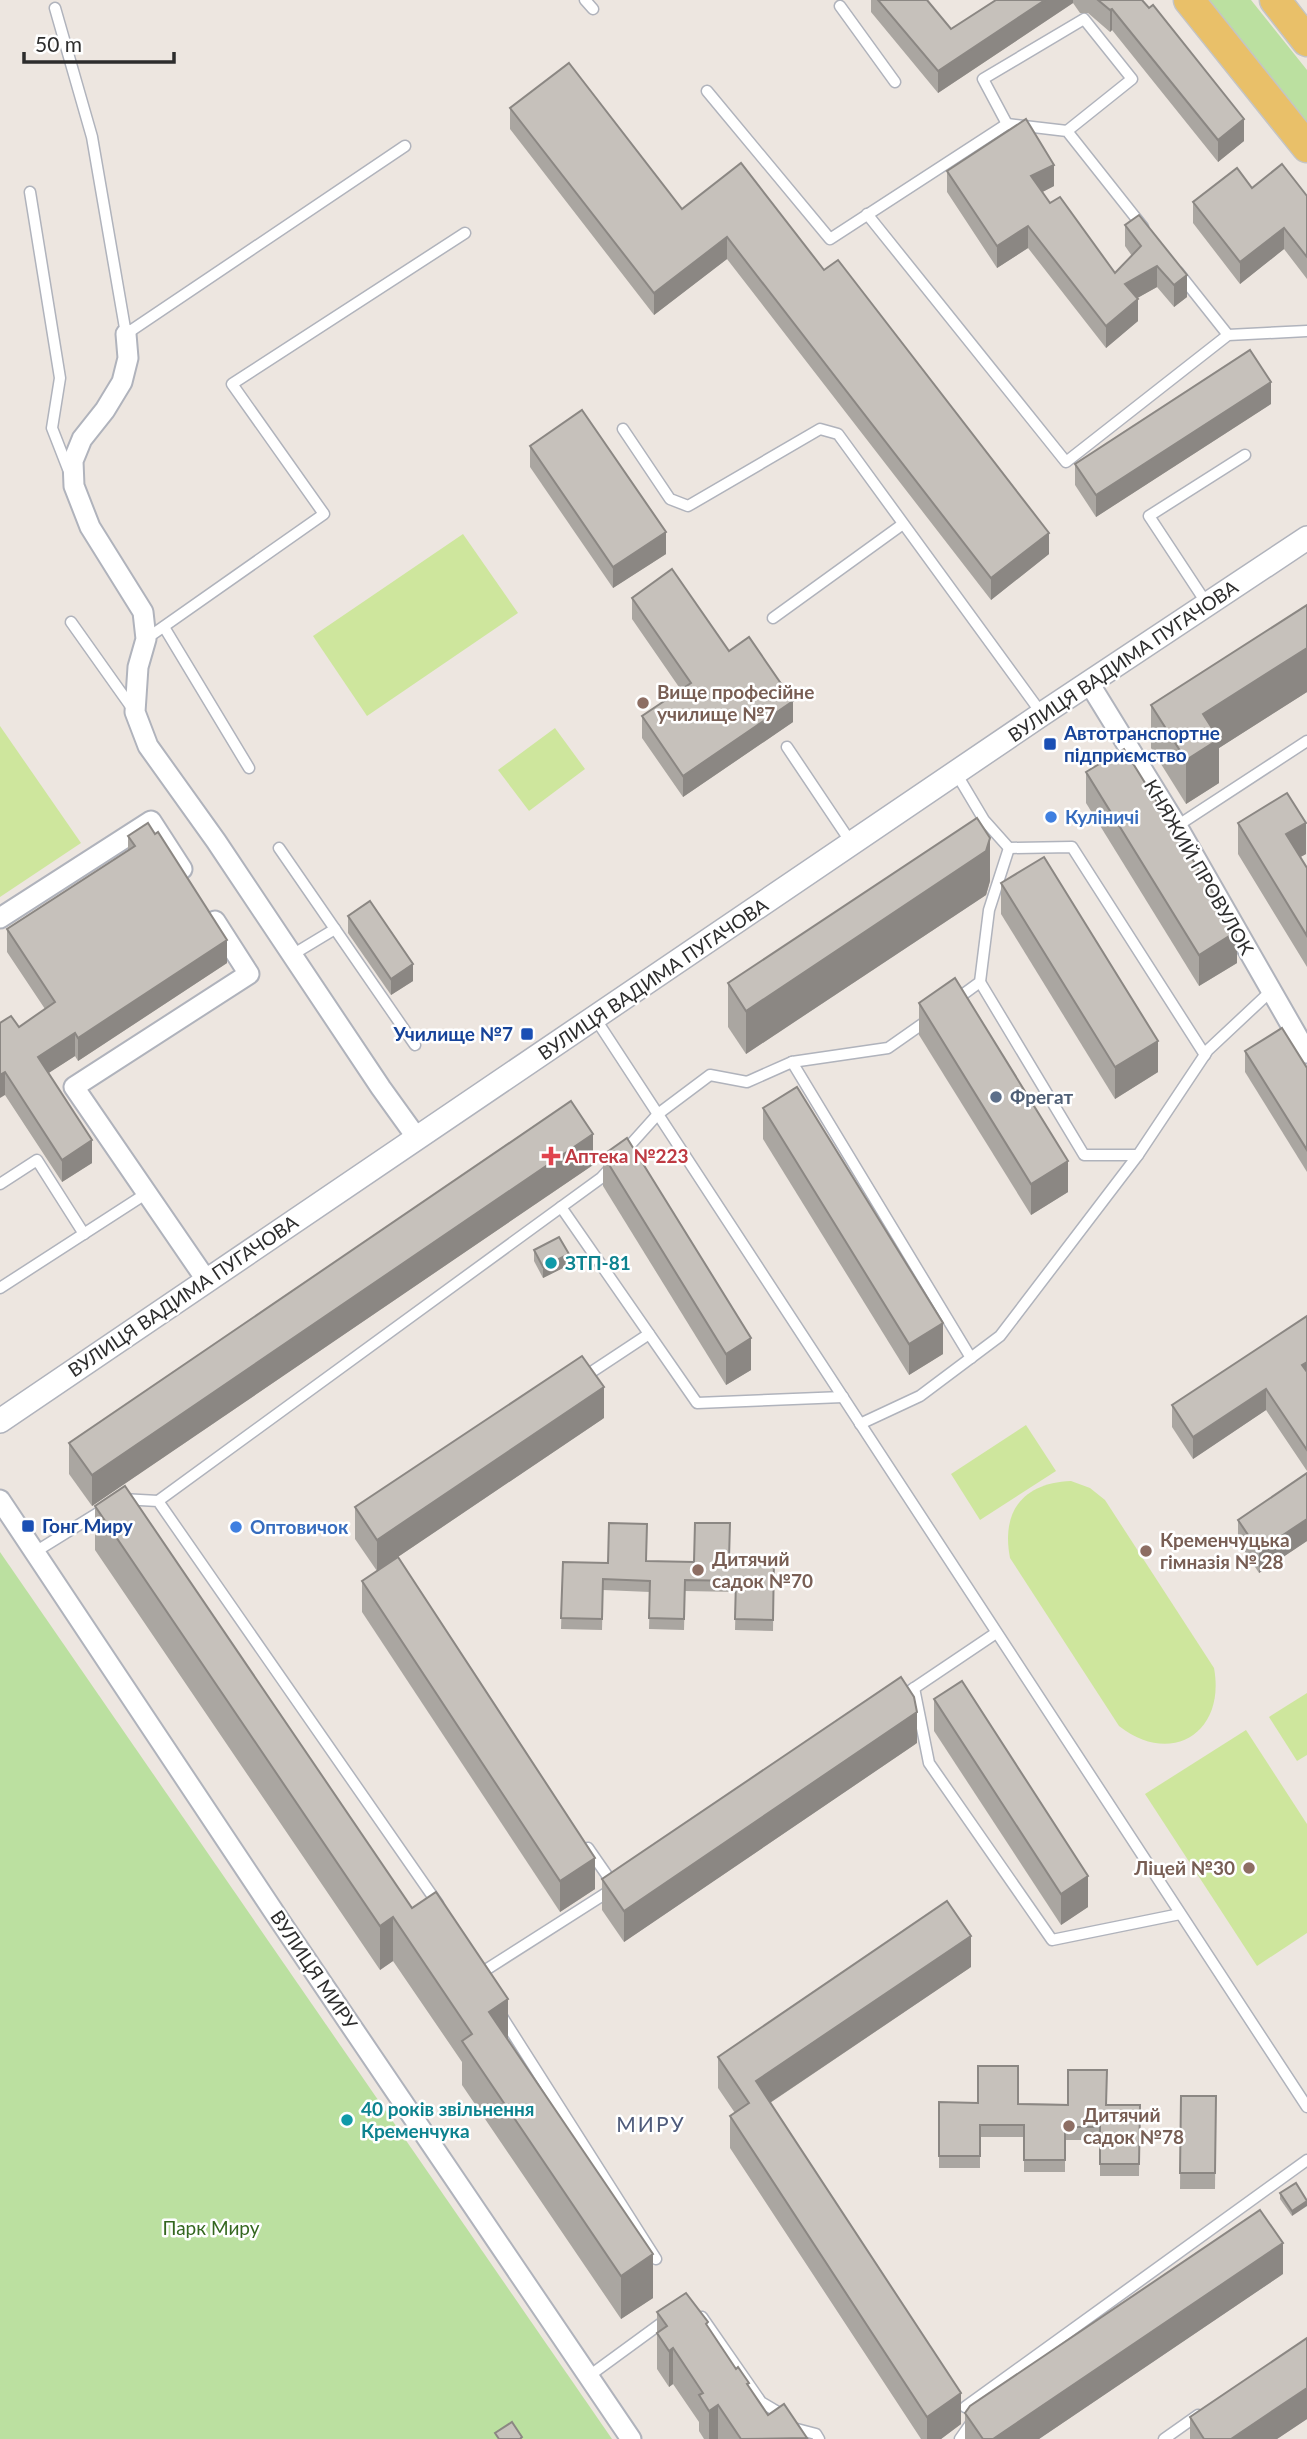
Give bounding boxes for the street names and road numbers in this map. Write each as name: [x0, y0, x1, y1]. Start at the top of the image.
street label: ВУЛИЦЯ ВАДИМА ПУГАЧОВА: [1003, 575, 1242, 746]
street label: КНЯЖИЙ ПРОВУЛОК: [1140, 775, 1259, 959]
street label: ВУЛИЦЯ ВАДИМА ПУГАЧОВА: [533, 893, 772, 1064]
street label: ВУЛИЦЯ ВАДИМА ПУГАЧОВА: [63, 1210, 302, 1381]
street label: ВУЛИЦЯ МИРУ: [266, 1906, 363, 2034]

